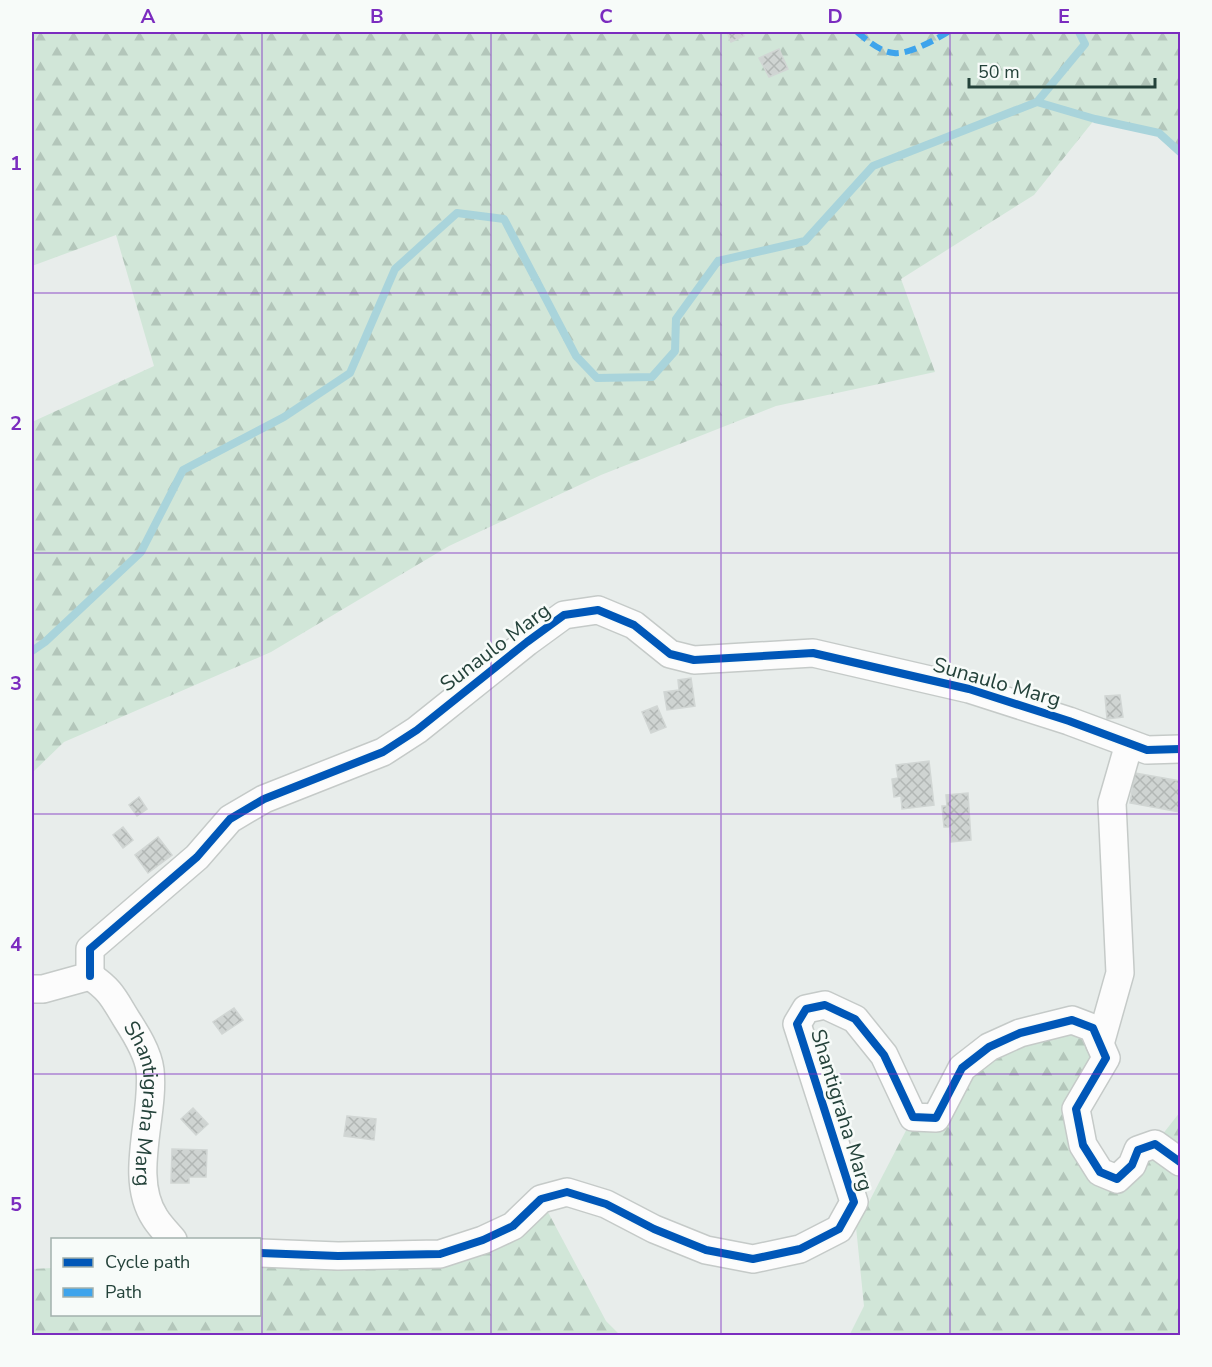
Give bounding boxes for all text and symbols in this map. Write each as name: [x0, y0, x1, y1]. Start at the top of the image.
text: A: [141, 3, 156, 30]
text: B: [370, 3, 384, 30]
text: C: [599, 3, 613, 30]
text: D: [827, 3, 843, 30]
text: E: [1058, 3, 1070, 30]
scale bar: [969, 51, 1155, 89]
text: 50 m: [978, 60, 1020, 84]
text: 1: [10, 150, 22, 177]
text: 2: [10, 410, 22, 437]
street label: Sunaulo Marg: [434, 596, 556, 698]
street label: Sunaulo Marg: [930, 650, 1064, 714]
text: 3: [10, 670, 22, 697]
text: 4: [10, 931, 22, 958]
street label: Shantigraha Marg: [117, 1016, 165, 1187]
street label: Shantigraha Marg: [804, 1025, 880, 1195]
text: 5: [10, 1191, 22, 1218]
legend: [51, 1238, 261, 1316]
text: Cycle path: [105, 1250, 190, 1274]
text: Path: [105, 1280, 142, 1304]

